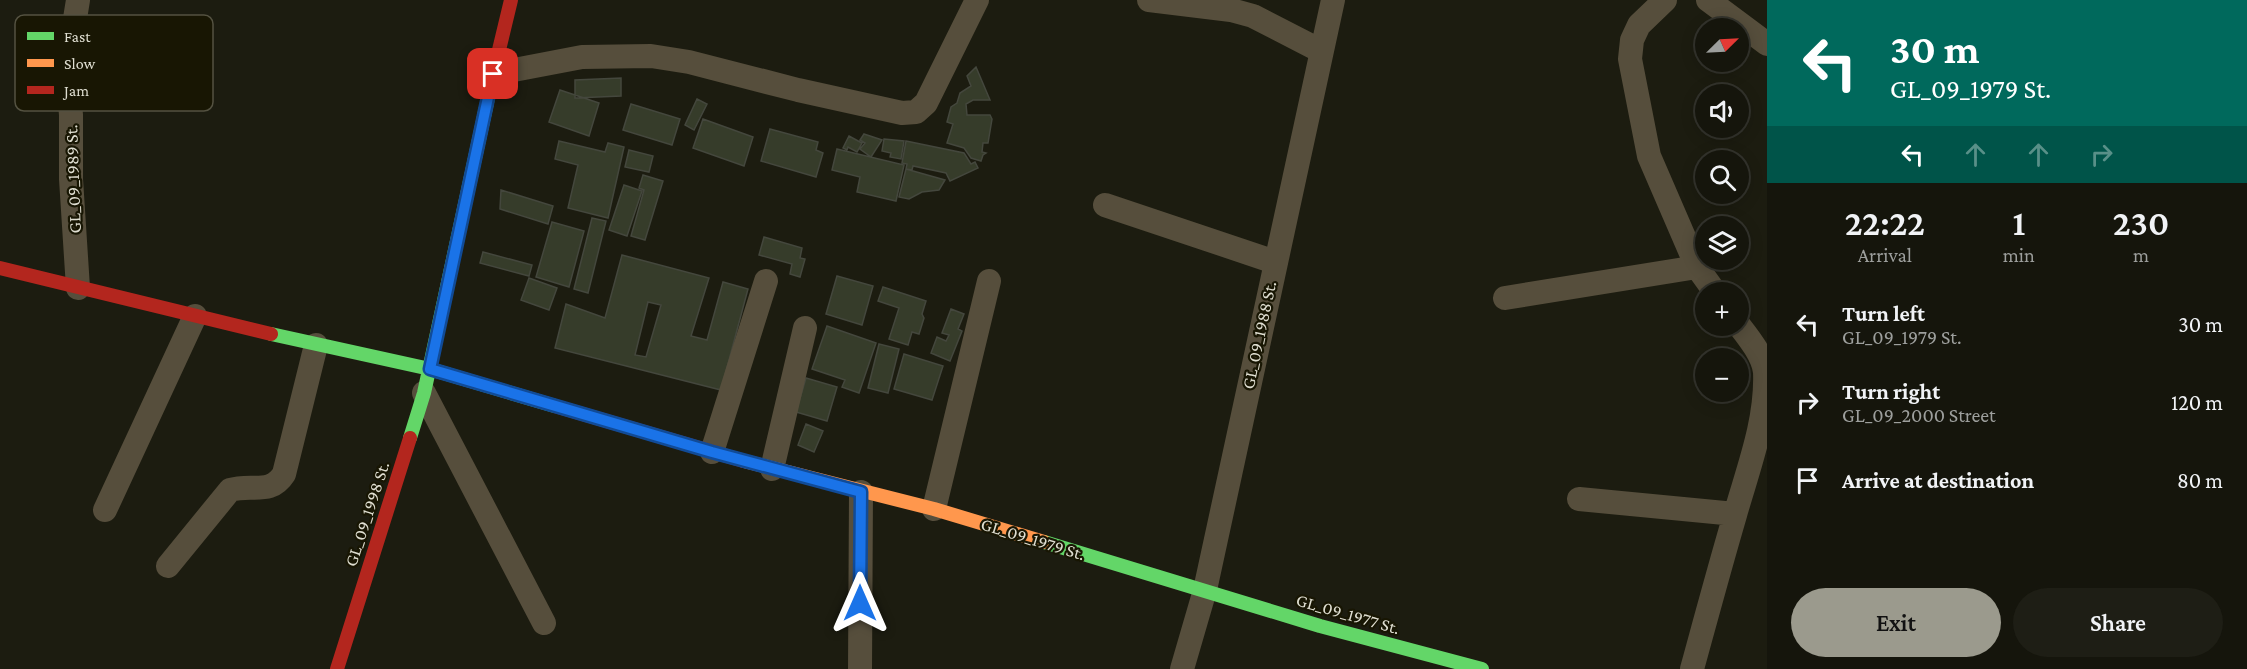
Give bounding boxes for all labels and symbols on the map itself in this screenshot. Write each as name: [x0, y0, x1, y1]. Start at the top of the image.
legend: [15, 15, 213, 111]
north arrow: [1695, 18, 1749, 72]
text: Fast: [64, 28, 91, 45]
pin: [467, 48, 518, 99]
text: Slow: [64, 55, 96, 72]
text: Jam: [62, 82, 89, 100]
street label: GL_09_1989 St.: [61, 124, 85, 234]
street label: GL_09_1988 St.: [1238, 279, 1280, 391]
street label: GL_09_1998 St.: [341, 459, 393, 569]
street label: GL_09_1979 St.: [979, 514, 1087, 564]
position arrow: [828, 571, 892, 635]
street label: GL_09_1977 St.: [1294, 590, 1402, 638]

